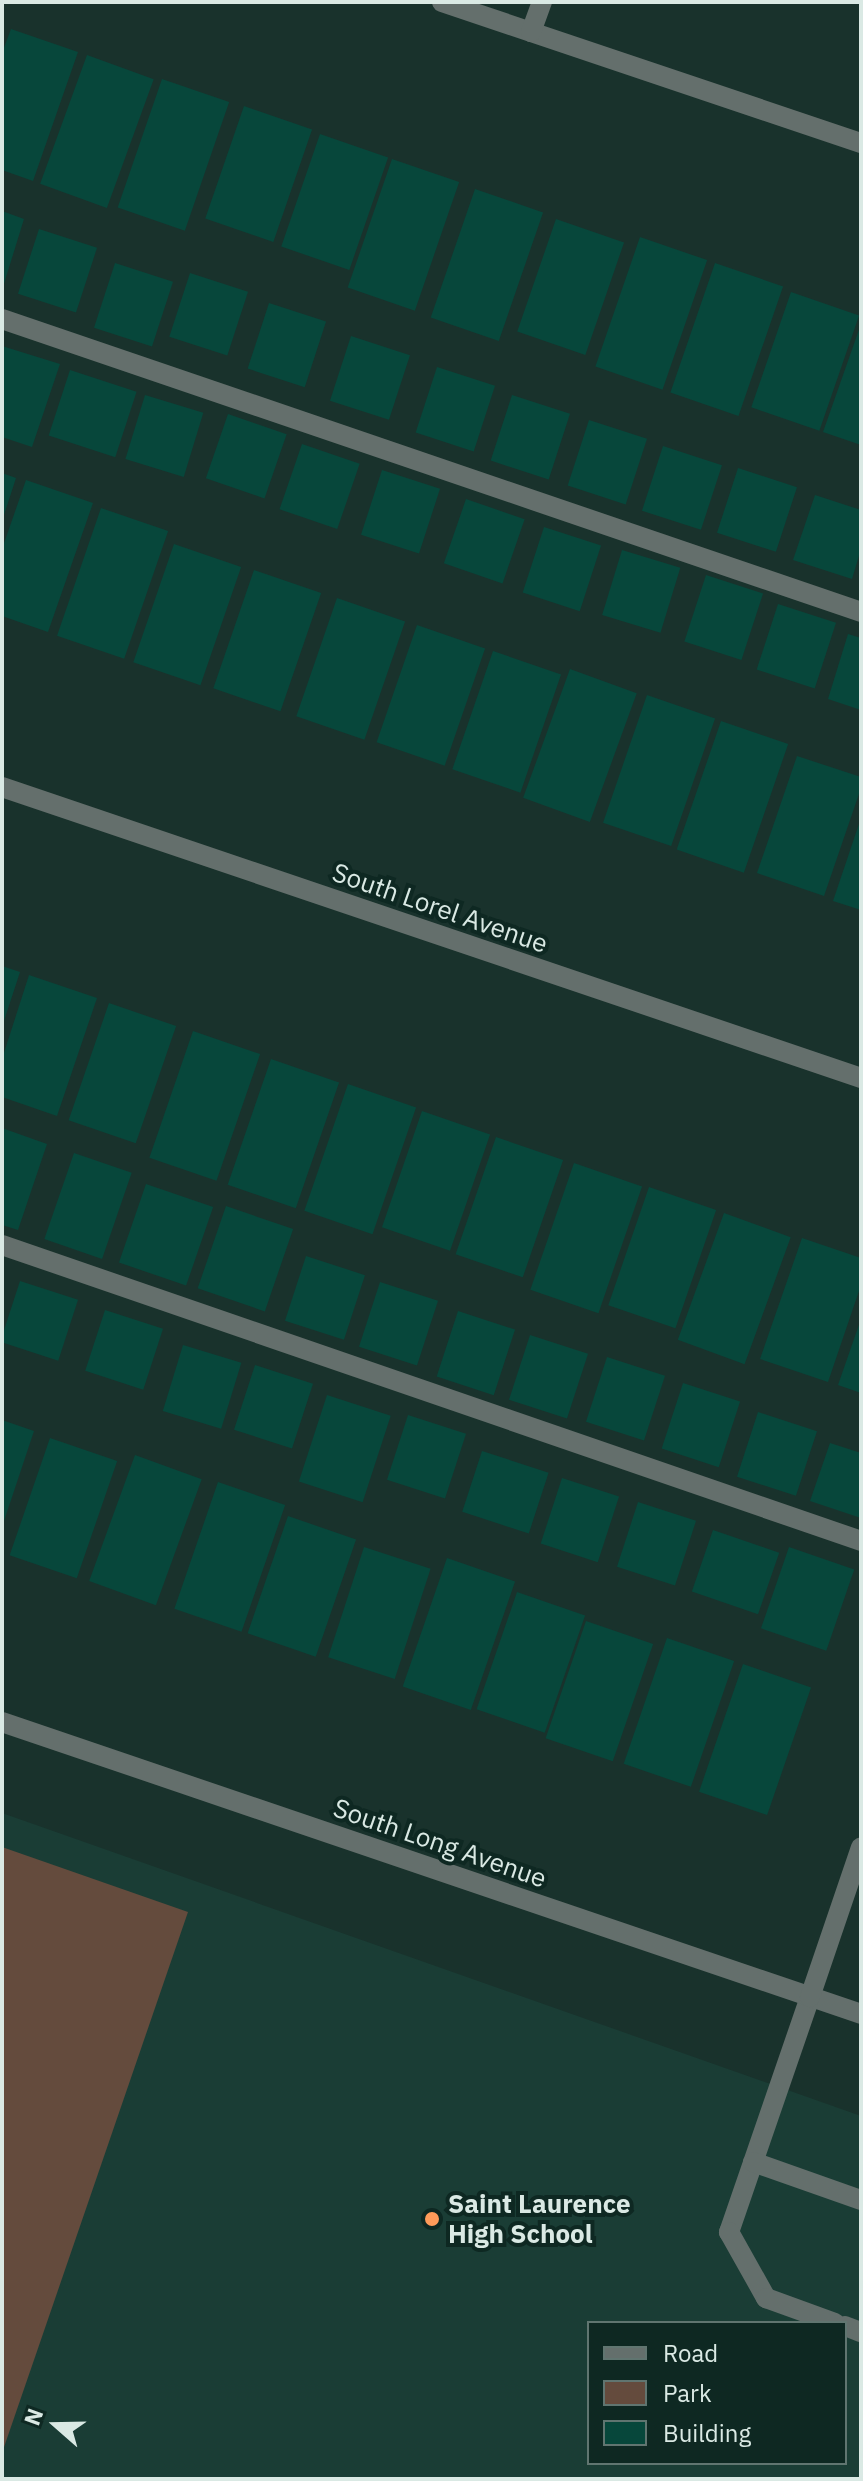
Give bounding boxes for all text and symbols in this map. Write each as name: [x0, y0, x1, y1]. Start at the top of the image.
street label: South Lorel Avenue: [328, 857, 552, 959]
street label: South Long Avenue: [329, 1792, 551, 1894]
place label: Saint Laurence High School: [448, 2188, 631, 2250]
marker: Saint Laurence High School: [423, 2210, 441, 2228]
legend: [587, 2321, 847, 2465]
text: Road: [663, 2337, 718, 2369]
text: Park: [663, 2377, 712, 2409]
north arrow: [16, 2385, 96, 2465]
text: N: [17, 2404, 49, 2429]
text: Building: [663, 2417, 751, 2449]

